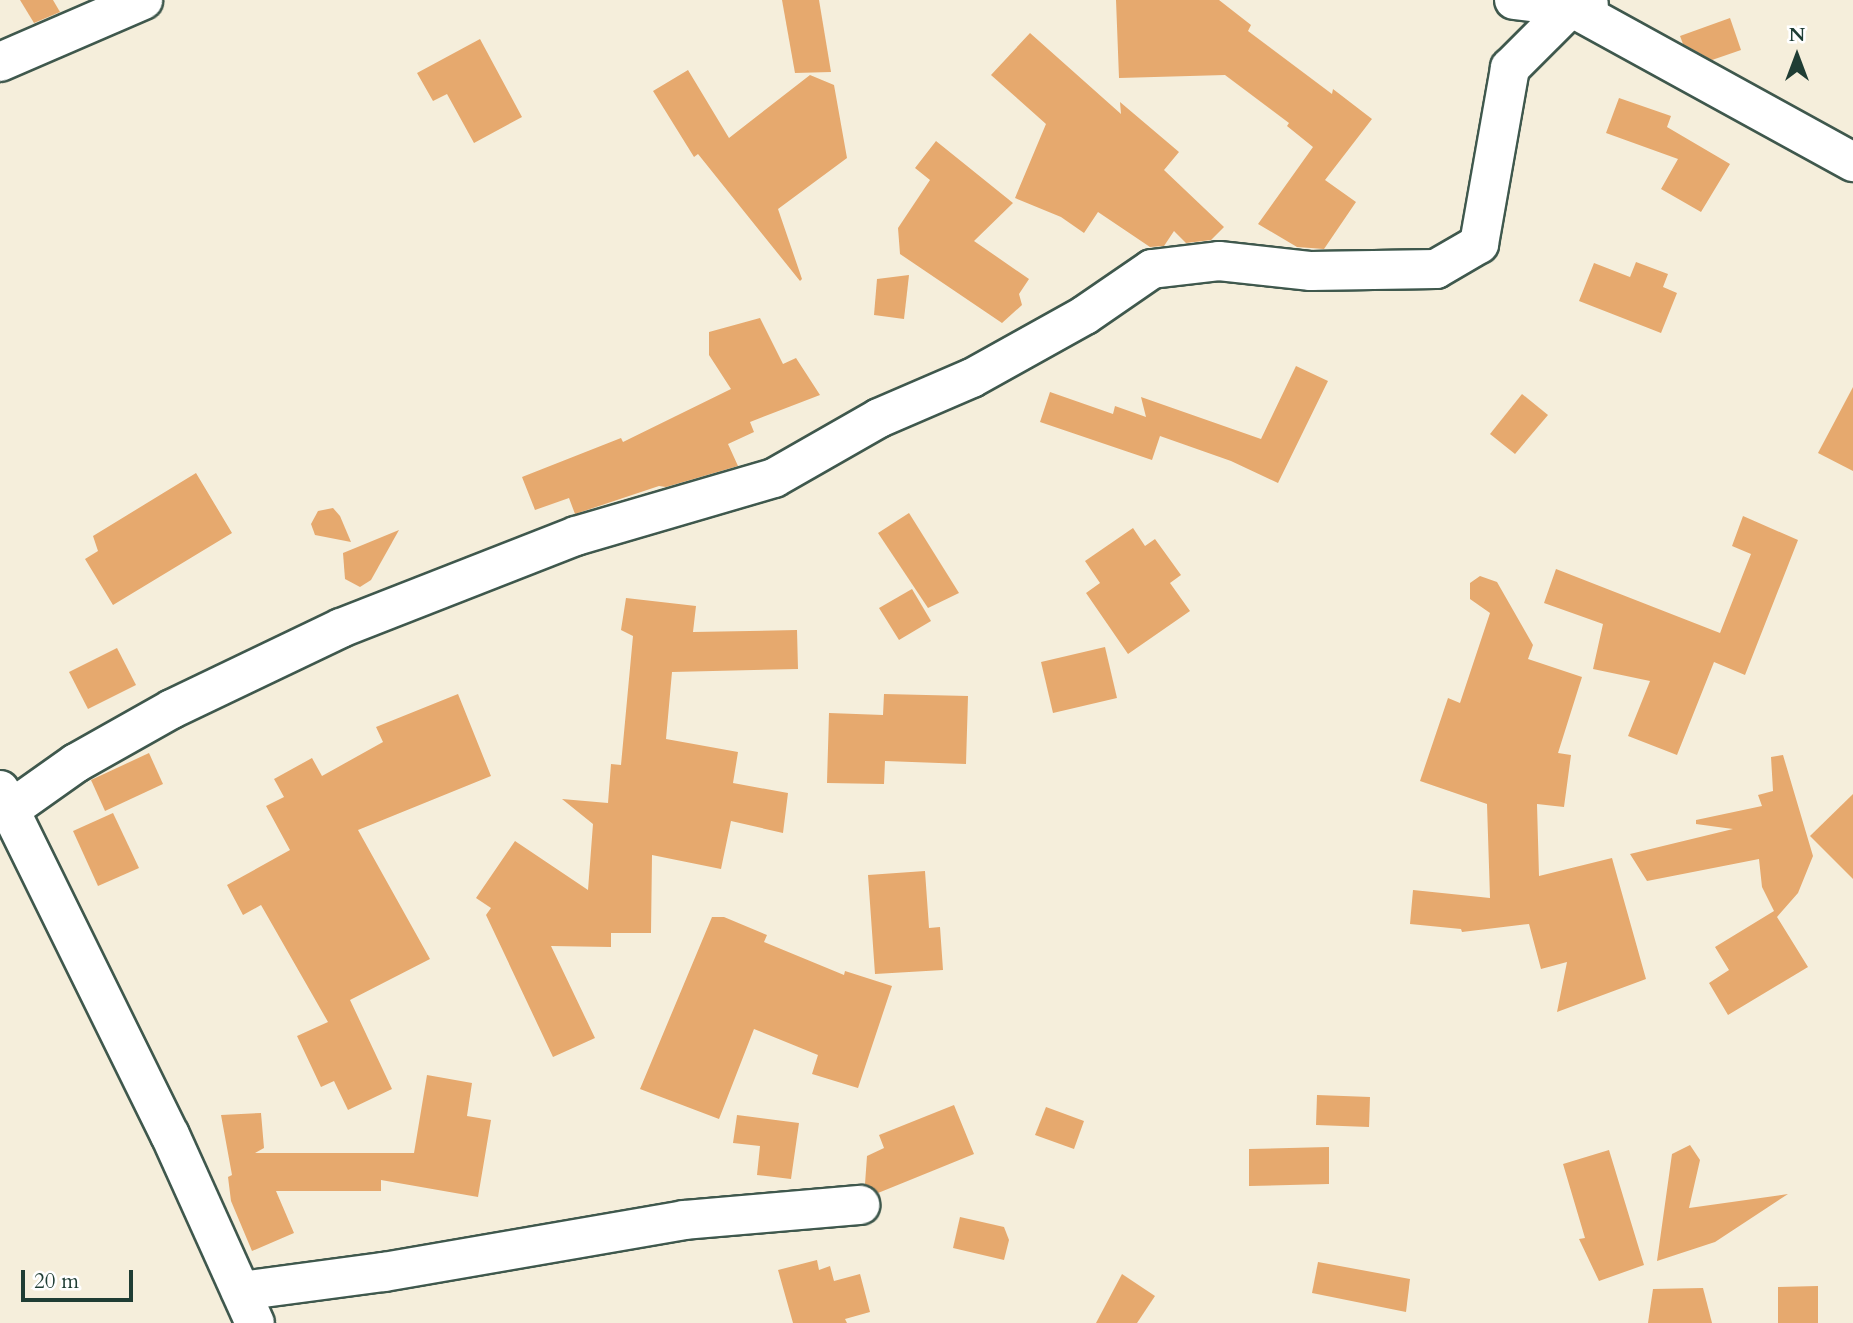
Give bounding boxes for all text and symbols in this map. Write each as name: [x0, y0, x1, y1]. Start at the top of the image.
north arrow: [1762, 21, 1832, 91]
text: N: [1789, 22, 1805, 48]
scale bar: [24, 1256, 136, 1300]
text: 20 m: [34, 1267, 79, 1296]

